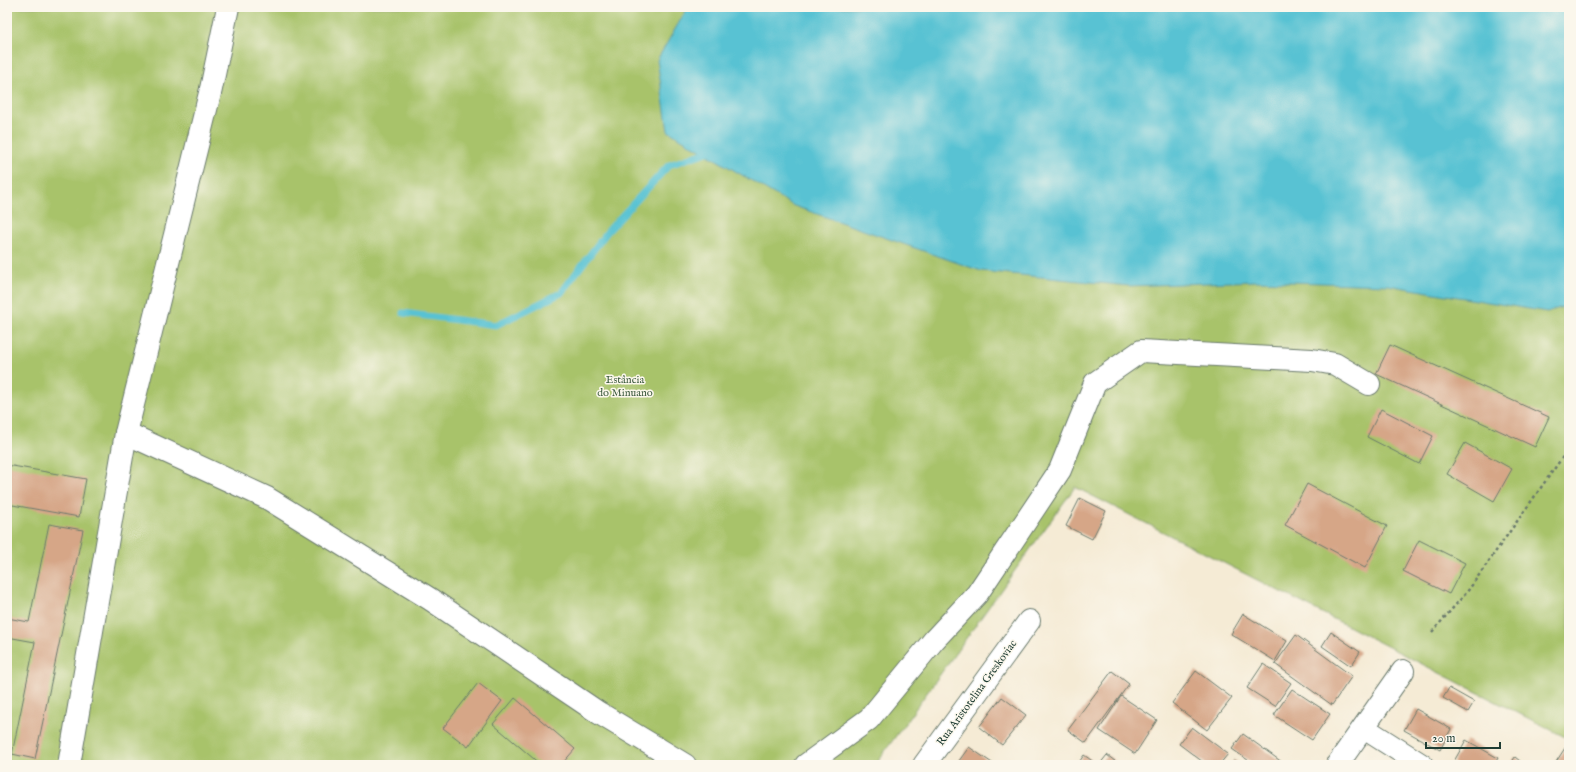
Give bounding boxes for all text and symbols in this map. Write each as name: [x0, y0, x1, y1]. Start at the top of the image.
park label: Estância do Minuano: [597, 373, 653, 400]
street label: Rua Aristotelina Greskoviac: [934, 637, 1020, 749]
scale bar: [1426, 724, 1500, 750]
text: 20 m: [1432, 731, 1455, 746]

